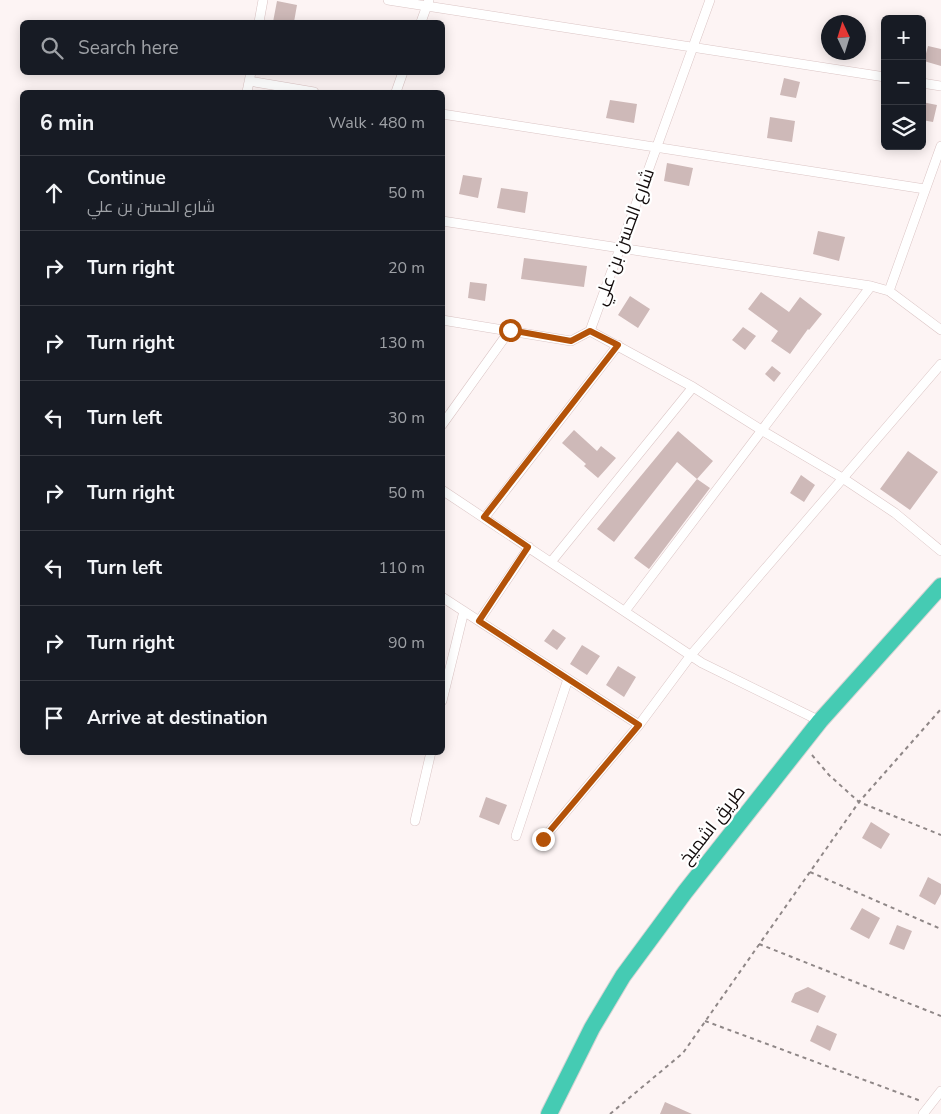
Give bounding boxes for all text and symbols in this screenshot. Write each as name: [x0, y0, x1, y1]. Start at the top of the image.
north arrow: [821, 15, 866, 60]
map controls: [881, 15, 926, 150]
button: +: [881, 15, 926, 60]
search box: [20, 20, 445, 75]
icon: search: [38, 34, 66, 62]
text: Search here: [78, 35, 179, 61]
button: −: [881, 60, 926, 105]
button: layers: [881, 105, 926, 150]
text: 6 min: [40, 109, 94, 137]
text: Walk · 480 m: [329, 112, 425, 134]
text: Continue: [87, 165, 166, 191]
street label: شارع الحسن بن علي: [588, 165, 662, 309]
icon: ahead: [40, 179, 68, 207]
text: 50 m: [388, 182, 425, 204]
text: شارع الحسن بن علي: [87, 196, 215, 218]
icon: right: [40, 254, 68, 282]
text: Turn right: [87, 255, 174, 281]
text: 20 m: [388, 257, 425, 279]
route start: [499, 319, 522, 342]
icon: right: [40, 329, 68, 357]
text: Turn right: [87, 330, 174, 356]
text: 130 m: [378, 332, 425, 354]
icon: left: [40, 404, 68, 432]
text: Turn left: [87, 405, 162, 431]
text: 30 m: [388, 407, 425, 429]
icon: right: [40, 479, 68, 507]
text: Turn right: [87, 480, 174, 506]
text: 50 m: [388, 482, 425, 504]
icon: left: [40, 554, 68, 582]
text: Turn left: [87, 555, 162, 581]
text: 110 m: [378, 557, 425, 579]
icon: right: [40, 629, 68, 657]
text: Turn right: [87, 630, 174, 656]
text: 90 m: [388, 632, 425, 654]
icon: arrive: [40, 704, 68, 732]
text: Arrive at destination: [87, 705, 268, 731]
street label: طريق اشميخ: [674, 780, 750, 870]
route end: [532, 828, 555, 851]

